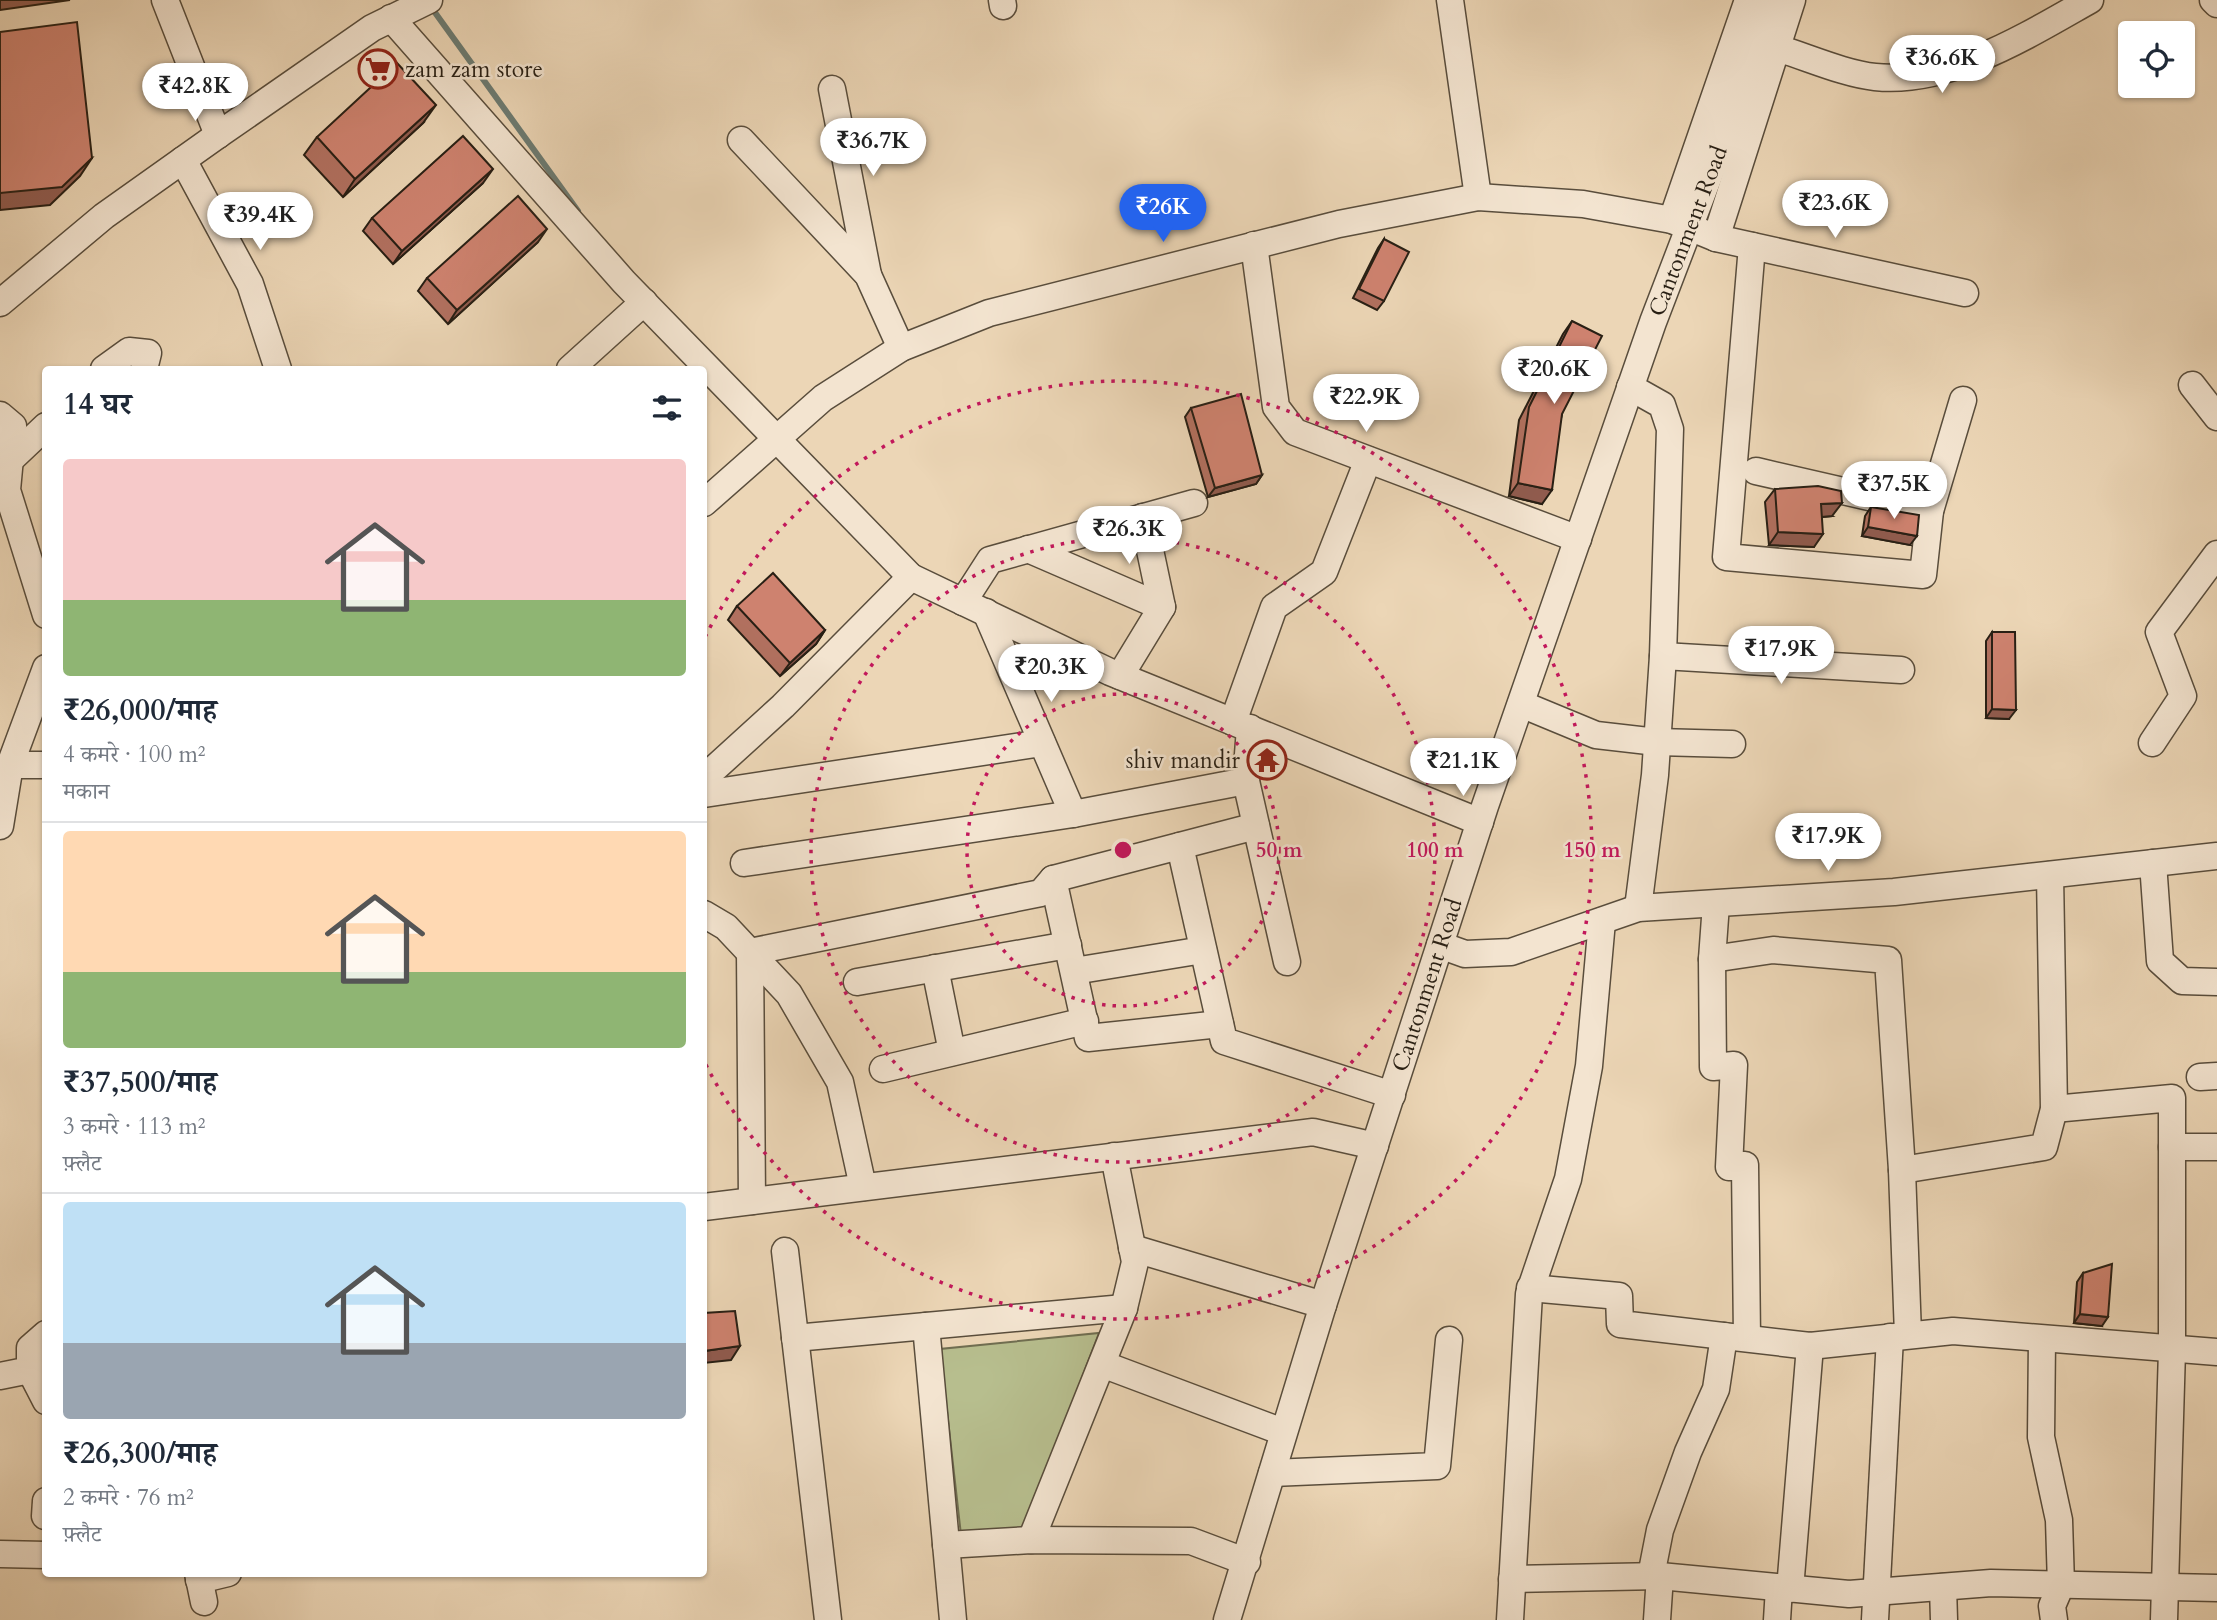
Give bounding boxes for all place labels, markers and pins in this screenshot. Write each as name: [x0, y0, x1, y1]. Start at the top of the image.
pin: ₹36.6K: [1885, 36, 1999, 95]
supermarket icon: zam zam store: [357, 48, 399, 90]
place label: zam zam store: [405, 54, 543, 85]
pin: ₹42.8K: [138, 64, 252, 123]
pin: ₹36.7K: [816, 118, 930, 178]
pin: ₹23.6K: [1778, 180, 1892, 240]
pin: ₹26K: [1122, 184, 1204, 244]
pin: ₹39.4K: [203, 192, 317, 252]
pin: ₹20.6K: [1497, 346, 1611, 406]
pin: ₹22.9K: [1309, 374, 1423, 434]
pin: ₹37.5K: [1837, 462, 1951, 521]
pin: ₹26.3K: [1072, 506, 1186, 566]
pin: ₹17.9K: [1724, 626, 1838, 686]
pin: ₹20.3K: [994, 644, 1108, 704]
pin: ₹21.1K: [1406, 738, 1520, 798]
temple icon: shiv mandir: [1246, 739, 1288, 781]
place label: shiv mandir: [1126, 745, 1241, 776]
pin: ₹17.9K: [1771, 814, 1885, 873]
centre of rings: [1111, 838, 1135, 862]

